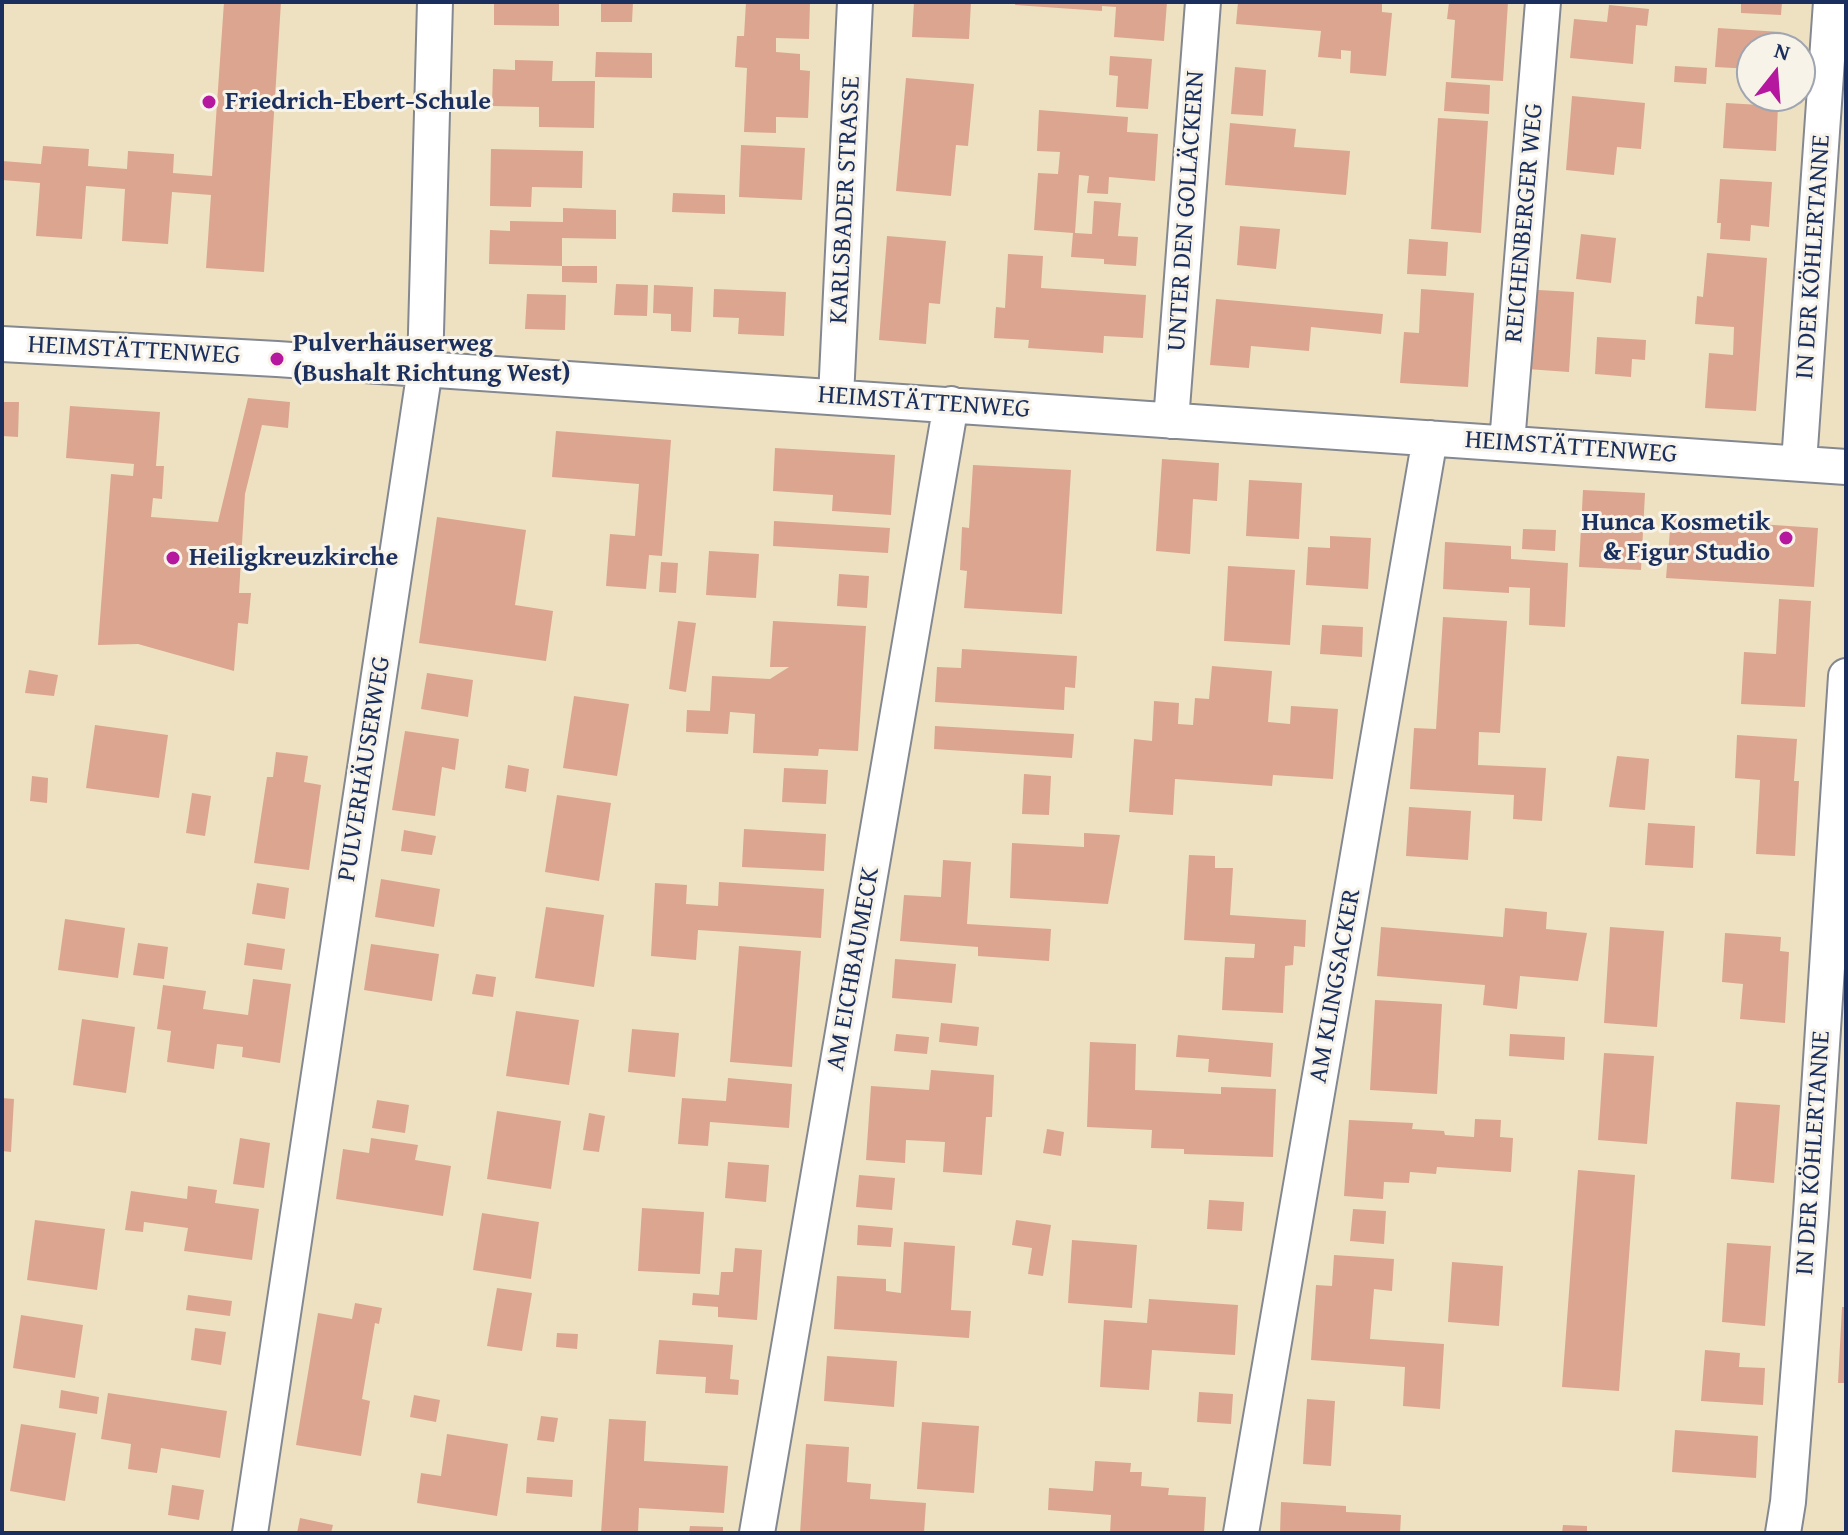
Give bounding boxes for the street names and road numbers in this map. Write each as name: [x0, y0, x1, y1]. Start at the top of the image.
street label: UNTER DEN GOLLÄCKERN: [1162, 70, 1212, 352]
street label: KARLSBADER STRASSE: [824, 75, 868, 325]
street label: REICHENBERGER WEG: [1499, 102, 1551, 344]
street label: IN DER KÖHLERTANNE: [1790, 134, 1838, 380]
street label: HEIMSTÄTTENWEG: [27, 330, 241, 372]
street label: HEIMSTÄTTENWEG: [817, 380, 1031, 426]
street label: HEIMSTÄTTENWEG: [1464, 425, 1678, 471]
street label: PULVERHÄUSERWEG: [332, 654, 398, 884]
street label: AM EICHBAUMECK: [821, 865, 887, 1073]
street label: AM KLINGSACKER: [1304, 886, 1368, 1086]
street label: IN DER KÖHLERTANNE: [1790, 1030, 1838, 1276]

